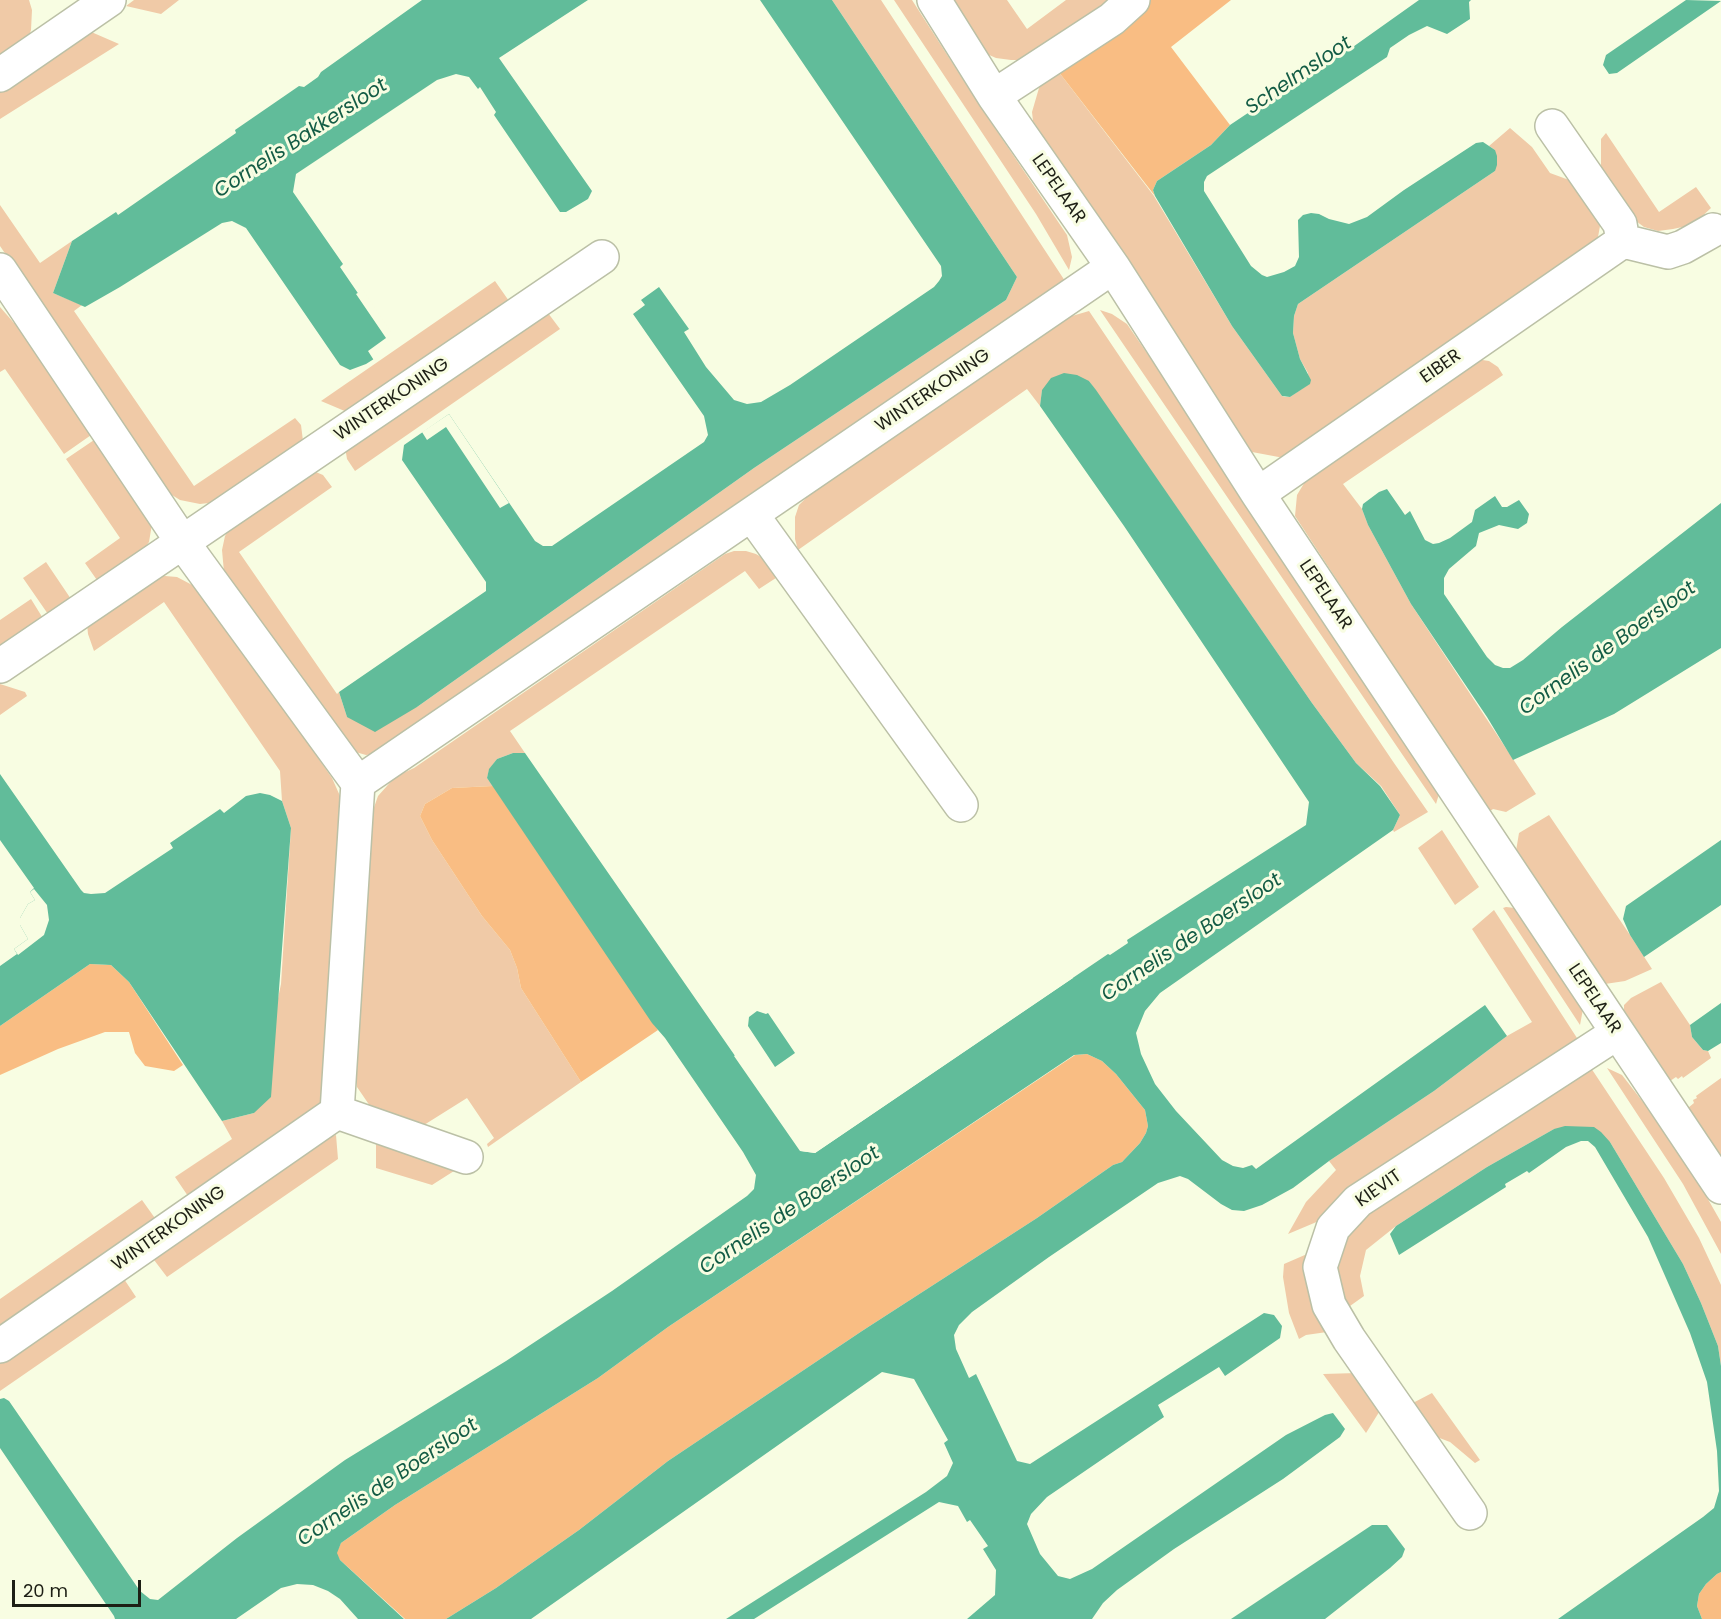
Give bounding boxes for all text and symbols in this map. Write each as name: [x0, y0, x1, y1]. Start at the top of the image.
water label: Schelmsloot: [1241, 32, 1357, 120]
water label: Cornelis Bakkersloot: [210, 74, 392, 204]
street label: LEPELAAR: [1026, 150, 1090, 228]
street label: WINTERKONING: [872, 345, 994, 437]
street label: EIBER: [1416, 345, 1466, 389]
street label: WINTERKONING: [331, 354, 453, 446]
street label: LEPELAAR: [1294, 556, 1356, 634]
water label: Cornelis de Boersloot: [1515, 577, 1701, 721]
water label: Cornelis de Boersloot: [1097, 869, 1287, 1007]
street label: LEPELAAR: [1563, 960, 1625, 1038]
water label: Cornelis de Boersloot: [695, 1142, 885, 1280]
street label: KIEVIT: [1352, 1166, 1406, 1212]
street label: WINTERKONING: [108, 1182, 230, 1276]
water label: Cornelis de Boersloot: [293, 1414, 483, 1552]
scale bar: [15, 1568, 144, 1606]
text: 20 m: [23, 1578, 68, 1603]

